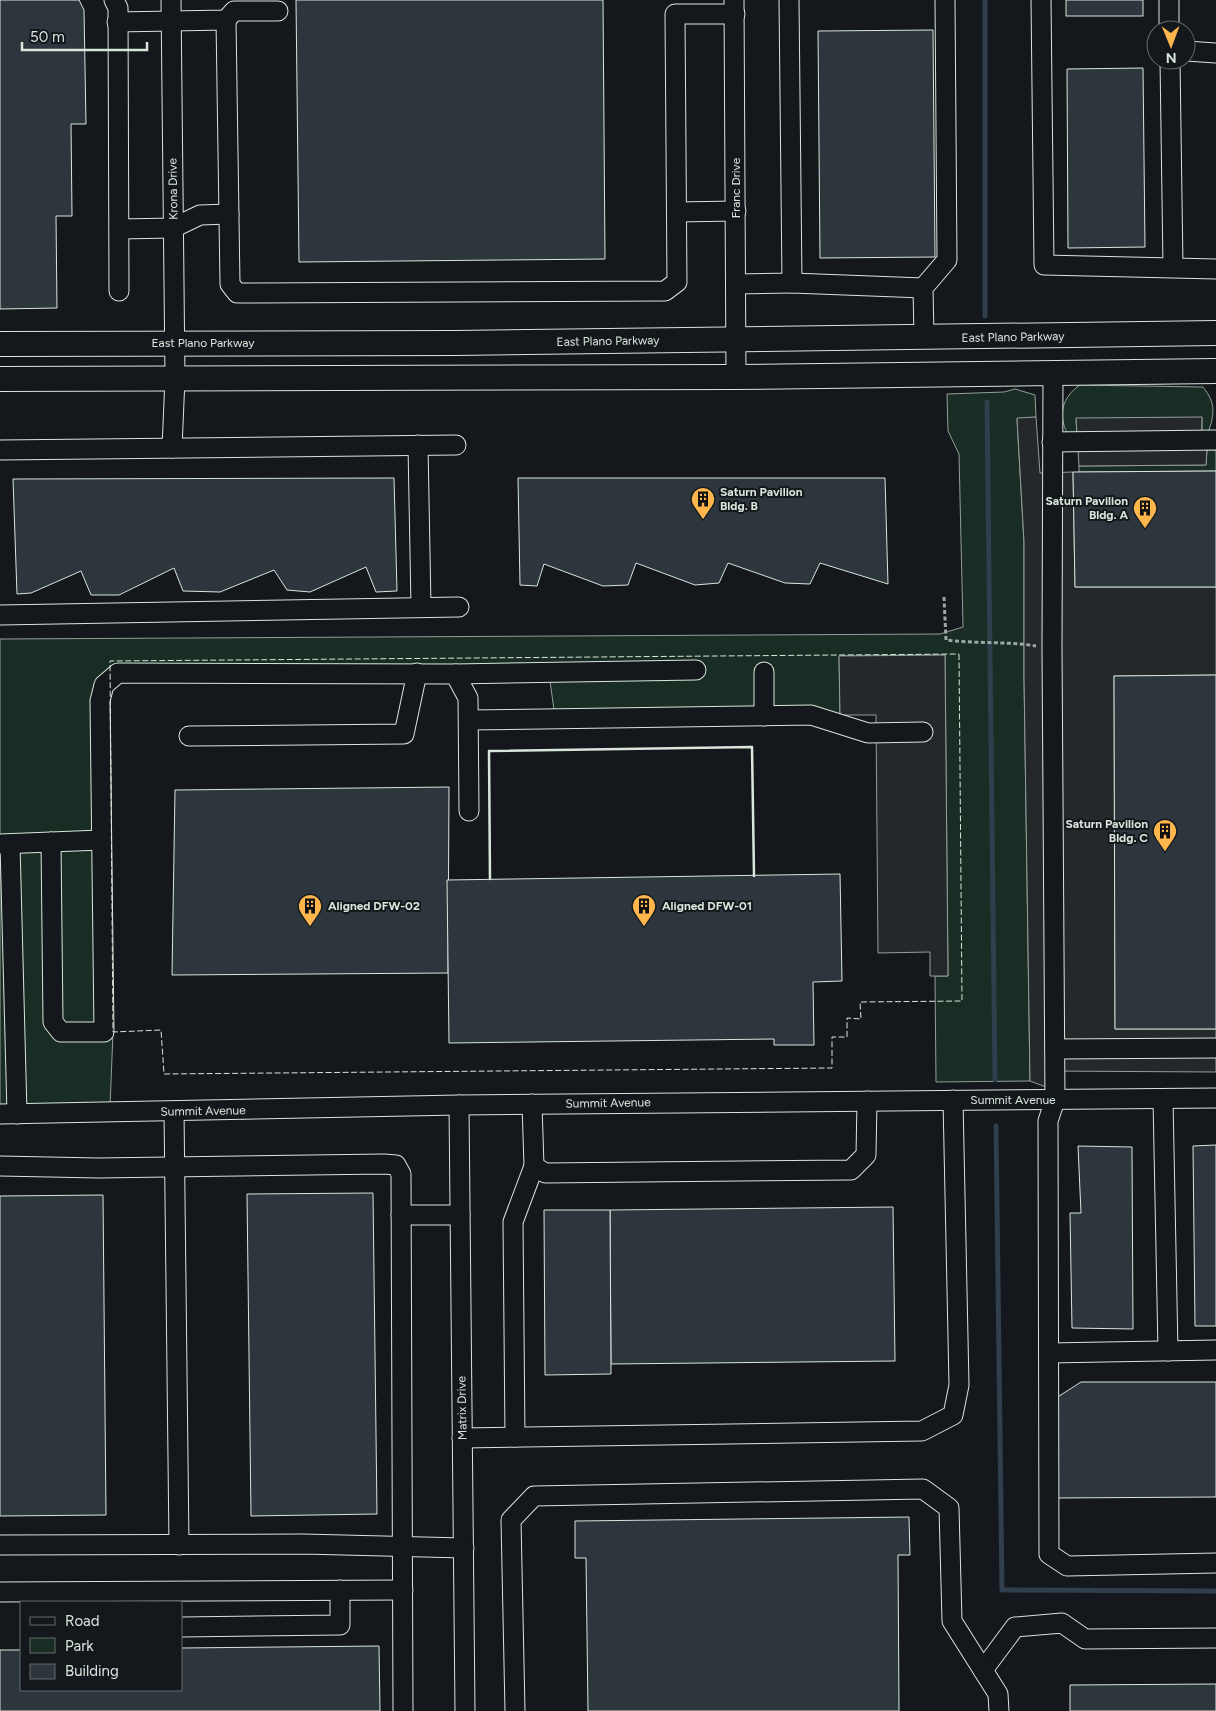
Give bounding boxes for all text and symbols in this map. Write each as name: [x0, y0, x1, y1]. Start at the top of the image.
scale bar: [22, 20, 148, 52]
north arrow: [1146, 20, 1196, 70]
text: 50 m: [30, 28, 65, 46]
text: N: [1166, 49, 1177, 66]
street label: Franc Drive: [729, 157, 743, 218]
street label: Krona Drive: [165, 158, 181, 220]
street label: East Plano Parkway: [961, 329, 1065, 345]
street label: East Plano Parkway: [556, 333, 660, 349]
street label: East Plano Parkway: [151, 336, 255, 350]
place label: Saturn Pavilion Bldg. B: [720, 485, 803, 513]
building icon: Saturn Pavilion Bldg. B: [690, 486, 716, 520]
place label: Saturn Pavilion Bldg. A: [1045, 494, 1128, 522]
building icon: Saturn Pavilion Bldg. A: [1132, 495, 1158, 529]
place label: Saturn Pavilion Bldg. C: [1065, 817, 1148, 845]
building icon: Saturn Pavilion Bldg. C: [1152, 818, 1178, 852]
building icon: Aligned DFW-02: [297, 893, 323, 927]
building icon: Aligned DFW-01: [631, 893, 657, 927]
place label: Aligned DFW-02: [328, 899, 420, 913]
place label: Aligned DFW-01: [662, 899, 752, 913]
street label: Summit Avenue: [970, 1093, 1056, 1107]
street label: Summit Avenue: [565, 1095, 651, 1111]
street label: Summit Avenue: [160, 1103, 246, 1119]
street label: Matrix Drive: [454, 1375, 470, 1440]
legend: [20, 1601, 182, 1691]
text: Road: [65, 1612, 100, 1630]
text: Park: [65, 1637, 94, 1655]
text: Building: [65, 1662, 119, 1680]

